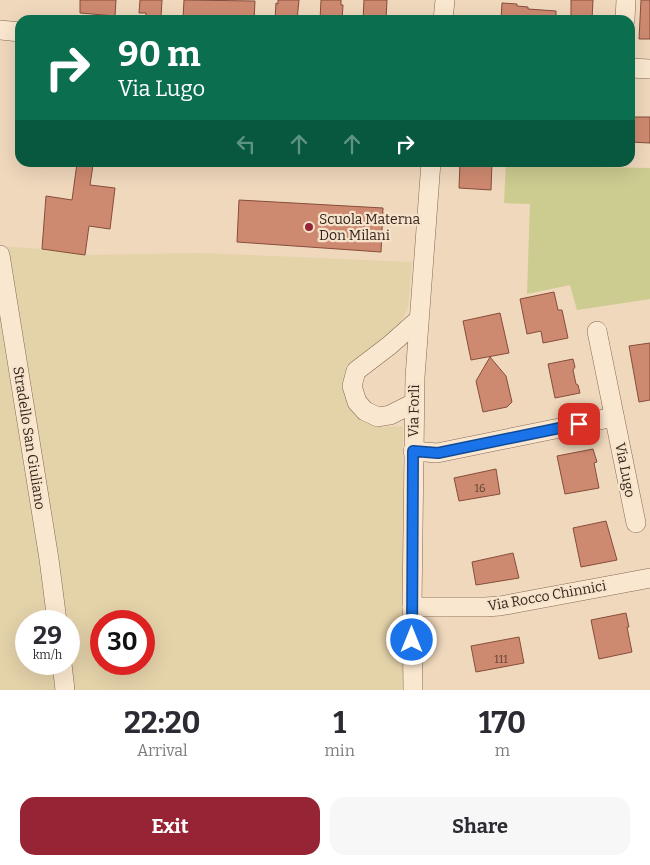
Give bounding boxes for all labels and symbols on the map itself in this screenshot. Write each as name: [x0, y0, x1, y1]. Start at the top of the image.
place label: Scuola Materna Don Milani: [319, 211, 420, 244]
marker: Scuola Materna Don Milani: [303, 221, 315, 233]
street label: Stradello San Giuliano: [9, 365, 49, 511]
street label: Via Forlì: [405, 384, 423, 438]
pin: [558, 403, 600, 445]
street label: Via Lugo: [611, 441, 639, 499]
house number: 16: [475, 482, 485, 495]
street label: Via Rocco Chinnici: [487, 577, 607, 615]
speed limit sign: 30: [90, 610, 155, 675]
position arrow: [385, 613, 437, 665]
house number: 111: [494, 653, 508, 666]

